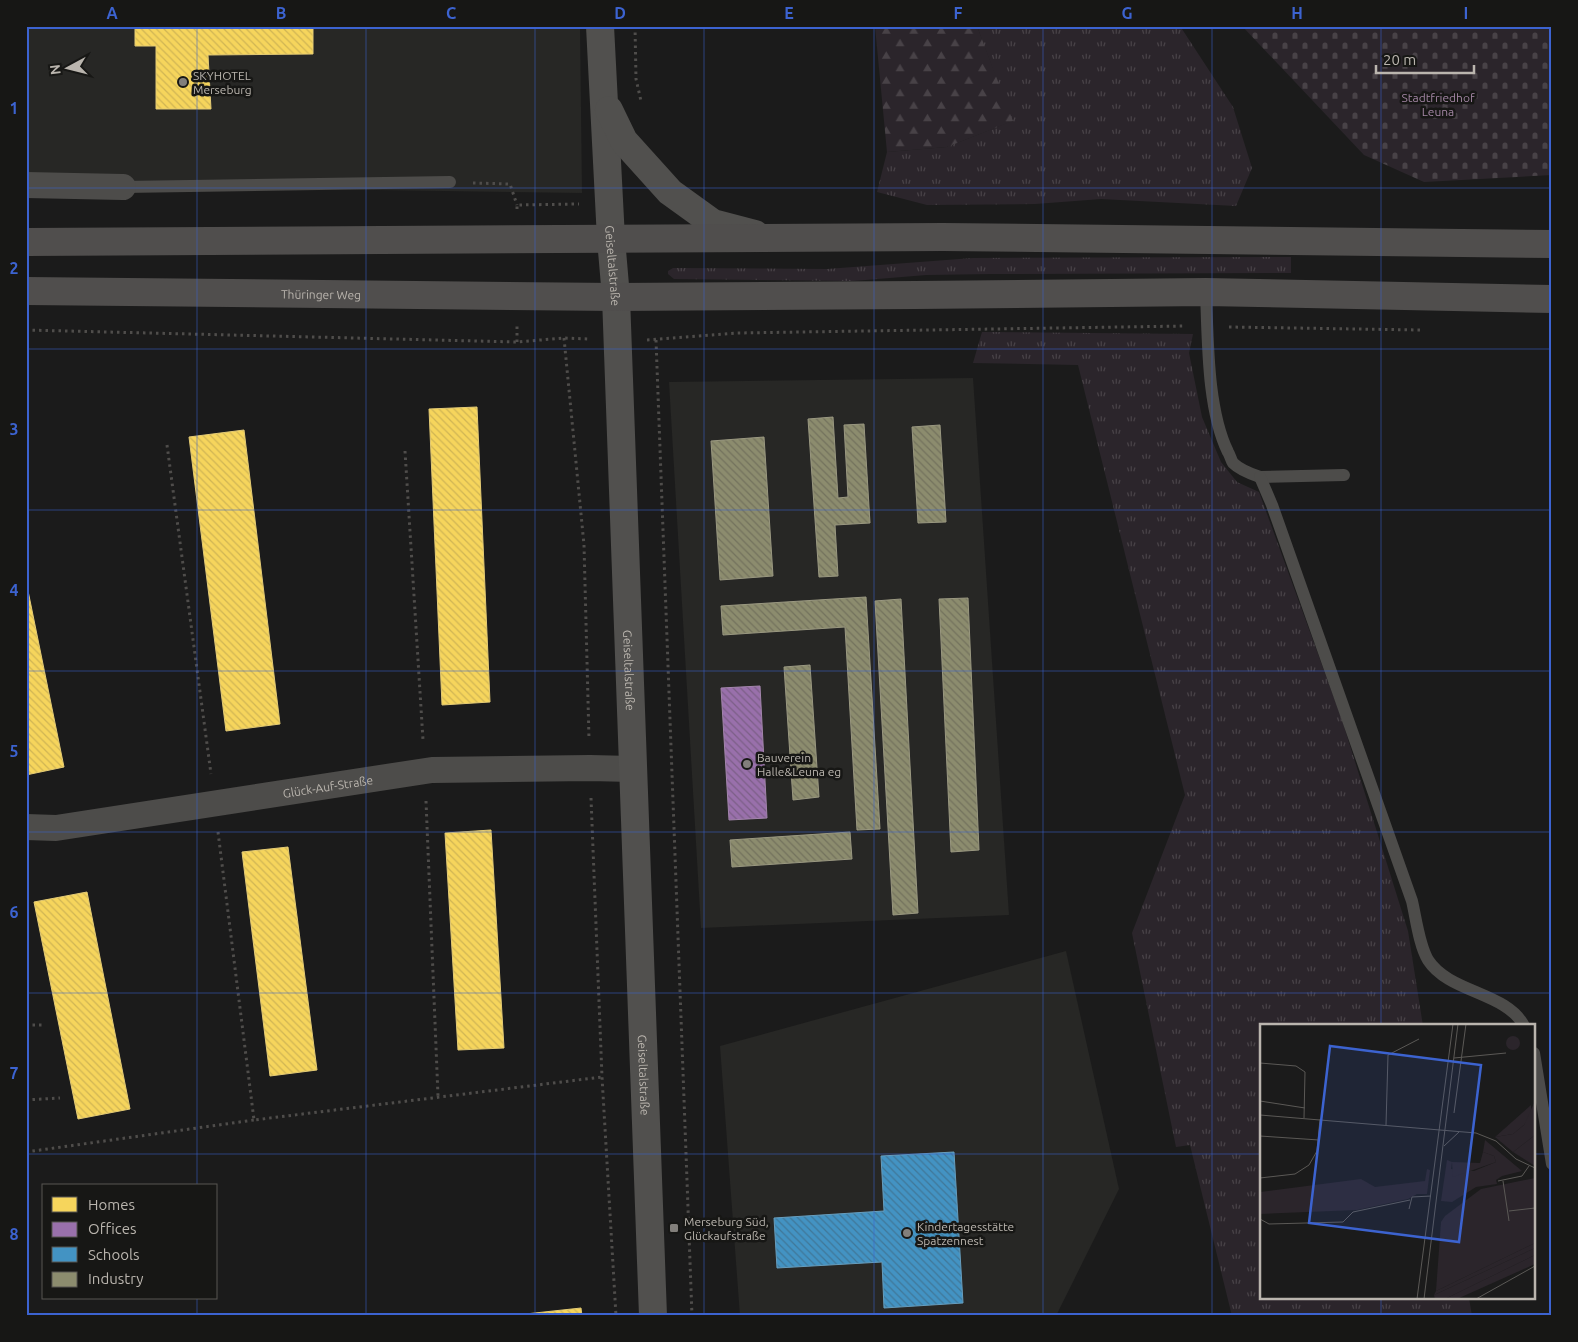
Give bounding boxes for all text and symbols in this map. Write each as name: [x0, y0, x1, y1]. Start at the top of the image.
text: A: [106, 4, 118, 22]
text: B: [276, 4, 286, 22]
text: C: [446, 4, 456, 22]
text: D: [614, 4, 626, 22]
text: E: [784, 4, 794, 22]
text: F: [954, 4, 963, 22]
text: G: [1121, 4, 1133, 22]
text: H: [1291, 4, 1303, 22]
text: I: [1464, 4, 1468, 22]
north arrow: [42, 42, 92, 92]
scale bar: [1376, 42, 1473, 74]
text: 20 m: [1383, 51, 1416, 68]
text: N: [47, 63, 64, 76]
place label: SKYHOTEL Merseburg: [193, 69, 252, 96]
marker: SKYHOTEL Merseburg: [177, 76, 189, 88]
park label: Stadtfriedhof Leuna: [1401, 91, 1475, 118]
text: 1: [9, 99, 19, 117]
street label: Geiseltalstraße: [604, 225, 623, 306]
text: 2: [9, 259, 19, 277]
street label: Thüringer Weg: [281, 287, 361, 301]
text: 3: [9, 420, 19, 438]
text: 4: [9, 581, 19, 599]
street label: Geiseltalstraße: [622, 630, 638, 711]
text: 5: [9, 742, 19, 760]
place label: Bauverein Halle&Leuna eg: [757, 751, 841, 778]
marker: Bauverein Halle&Leuna eg: [741, 758, 753, 770]
street label: Glück-Auf-Straße: [282, 773, 374, 799]
text: 6: [9, 903, 19, 921]
inset map: [1260, 1024, 1536, 1300]
street label: Geiseltalstraße: [636, 1034, 652, 1116]
text: 7: [9, 1064, 19, 1082]
legend: [42, 1184, 218, 1300]
text: Homes: [88, 1196, 135, 1213]
place label: Merseburg Süd, Glückaufstraße: [684, 1215, 769, 1242]
text: Offices: [88, 1220, 136, 1237]
place label: Kindertagesstätte Spatzennest: [917, 1220, 1014, 1247]
marker: Merseburg Süd, Glückaufstraße: [668, 1222, 680, 1234]
text: 8: [9, 1225, 19, 1243]
marker: Kindertagesstätte Spatzennest: [901, 1227, 913, 1239]
text: Schools: [88, 1246, 139, 1263]
text: Industry: [88, 1270, 143, 1287]

